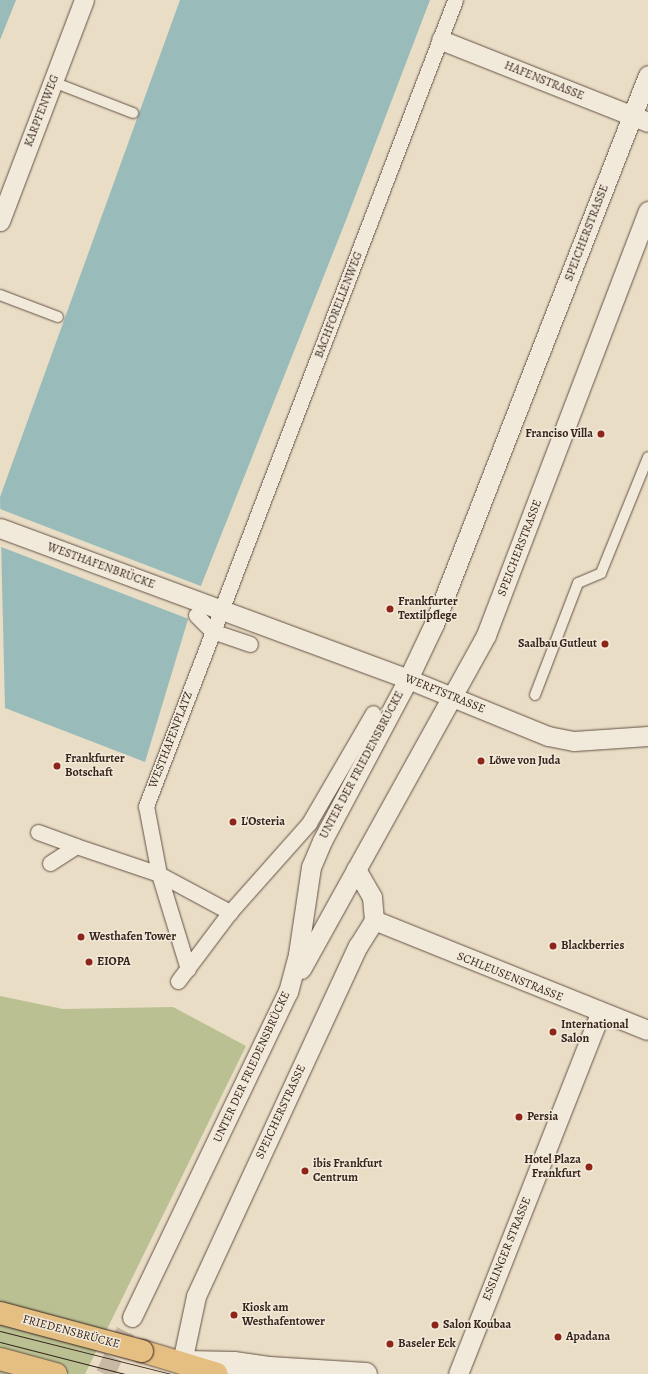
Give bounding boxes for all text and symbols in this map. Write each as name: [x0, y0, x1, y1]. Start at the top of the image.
street label: HAFENSTRASSE: [502, 58, 586, 104]
street label: KARPFENWEG: [22, 73, 62, 149]
street label: SPEICHERSTRASSE: [562, 183, 612, 283]
street label: BACHFORELLENWEG: [312, 250, 366, 360]
place label: Franciso Villa: [525, 427, 593, 441]
marker: Franciso Villa: [596, 429, 606, 439]
street label: SPEICHERSTRASSE: [495, 498, 545, 598]
street label: WESTHAFENBRÜCKE: [45, 540, 157, 592]
place label: Frankfurter Textilpflege: [398, 595, 458, 623]
marker: Frankfurter Textilpflege: [385, 604, 395, 614]
place label: Saalbau Gutleut: [518, 637, 597, 651]
marker: Saalbau Gutleut: [600, 639, 610, 649]
street label: WERFTSTRASSE: [403, 671, 487, 717]
street label: UNTER DER FRIEDENSBRÜCKE: [317, 689, 407, 841]
street label: WESTHAFENPLATZ: [146, 690, 196, 790]
place label: Frankfurter Botschaft: [65, 752, 125, 780]
place label: Löwe von Juda: [489, 754, 561, 768]
marker: Löwe von Juda: [476, 756, 486, 766]
marker: Frankfurter Botschaft: [52, 761, 62, 771]
place label: L'Osteria: [241, 815, 285, 829]
marker: L'Osteria: [228, 817, 238, 827]
place label: Westhafen Tower: [89, 930, 176, 944]
marker: Westhafen Tower: [76, 932, 86, 942]
place label: Blackberries: [561, 939, 624, 953]
marker: Blackberries: [548, 941, 558, 951]
street label: SCHLEUSENSTRASSE: [455, 949, 565, 1005]
place label: EIOPA: [97, 955, 131, 969]
marker: EIOPA: [84, 957, 94, 967]
street label: UNTER DER FRIEDENSBRÜCKE: [211, 989, 293, 1145]
place label: International Salon: [561, 1018, 628, 1046]
marker: International Salon: [548, 1027, 558, 1037]
street label: SPEICHERSTRASSE: [253, 1063, 309, 1161]
place label: Persia: [527, 1110, 558, 1124]
marker: Persia: [514, 1112, 524, 1122]
place label: Hotel Plaza Frankfurt: [524, 1153, 581, 1181]
place label: ibis Frankfurt Centrum: [313, 1157, 382, 1185]
marker: Hotel Plaza Frankfurt: [584, 1162, 594, 1172]
marker: ibis Frankfurt Centrum: [300, 1166, 310, 1176]
street label: ESSLINGER STRASSE: [480, 1195, 534, 1303]
place label: Kiosk am Westhafentower: [242, 1301, 325, 1329]
marker: Kiosk am Westhafentower: [229, 1310, 239, 1320]
street label: FRIEDENSBRÜCKE: [21, 1312, 121, 1352]
place label: Salon Koubaa: [443, 1318, 511, 1332]
marker: Salon Koubaa: [430, 1320, 440, 1330]
place label: Apadana: [566, 1330, 610, 1344]
marker: Apadana: [553, 1332, 563, 1342]
place label: Baseler Eck: [398, 1337, 456, 1351]
marker: Baseler Eck: [385, 1339, 395, 1349]

